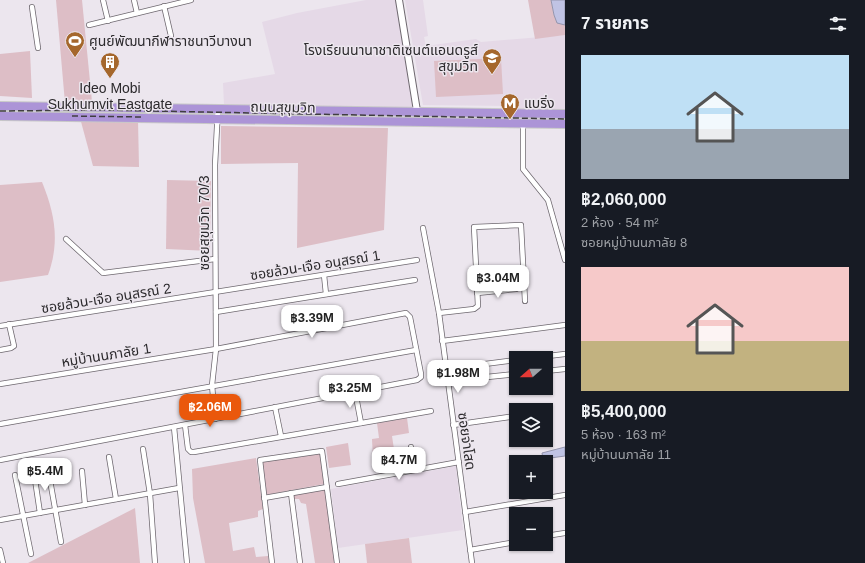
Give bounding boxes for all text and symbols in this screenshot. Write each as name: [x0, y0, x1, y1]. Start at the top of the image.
icon: filters: [827, 13, 849, 35]
text: 7 รายการ: [581, 14, 649, 33]
sports icon: ศูนย์พัฒนากีฬาราชนาวีบางนา: [64, 30, 86, 58]
place label: ศูนย์พัฒนากีฬาราชนาวีบางนา: [89, 33, 252, 50]
place label: โรงเรียนนานาชาติเซนต์แอนดรูส์ สุขุมวิท: [304, 42, 478, 75]
school or university icon: โรงเรียนนานาชาติเซนต์แอนดรูส์ สุขุมวิท: [481, 47, 503, 75]
building icon: Ideo Mobi Sukhumvit Eastgate: [99, 51, 121, 79]
place label: Ideo Mobi Sukhumvit Eastgate: [48, 80, 172, 112]
icon: home: [679, 81, 751, 153]
metro station icon: แบริ่ง: [499, 92, 521, 120]
place label: แบริ่ง: [524, 94, 555, 111]
street label: ถนนสุขุมวิท: [250, 98, 316, 117]
street label: ซอยสุขุมวิท 70/3: [196, 175, 213, 270]
text: ฿2,060,000: [581, 190, 667, 209]
text: 2 ห้อง · 54 m²: [581, 215, 659, 230]
text: ซอยหมู่บ้านนภาลัย 8: [581, 235, 687, 250]
street label: ซอยล้วน-เจือ อนุสรณ์ 1: [249, 247, 381, 284]
pin: ฿3.04M: [465, 265, 531, 299]
text: ฿3.04M: [476, 270, 520, 285]
street label: ซอยล้วน-เจือ อนุสรณ์ 2: [40, 280, 172, 317]
icon: home: [679, 293, 751, 365]
pin: ฿3.39M: [279, 305, 345, 339]
text: ฿3.39M: [290, 310, 334, 325]
street label: หมู่บ้านนภาลัย 1: [60, 340, 152, 371]
north arrow: [509, 351, 553, 395]
map controls: [509, 351, 553, 551]
pin: ฿1.98M: [425, 360, 491, 394]
text: ฿1.98M: [436, 365, 480, 380]
pin: ฿3.25M: [317, 375, 383, 409]
text: ฿3.25M: [328, 380, 372, 395]
pin: ฿2.06M: [177, 394, 243, 428]
text: ฿2.06M: [188, 399, 232, 414]
text: ฿5,400,000: [581, 402, 667, 421]
button: layers: [509, 403, 553, 447]
street label: ซอยจ่าโสด: [455, 411, 479, 471]
text: 5 ห้อง · 163 m²: [581, 427, 666, 442]
pin: ฿4.7M: [371, 447, 427, 481]
text: หมู่บ้านนภาลัย 11: [581, 447, 671, 462]
text: ฿4.7M: [381, 452, 417, 467]
button: +: [509, 455, 553, 499]
pin: ฿5.4M: [17, 458, 73, 492]
text: ฿5.4M: [27, 463, 63, 478]
button: −: [509, 507, 553, 551]

